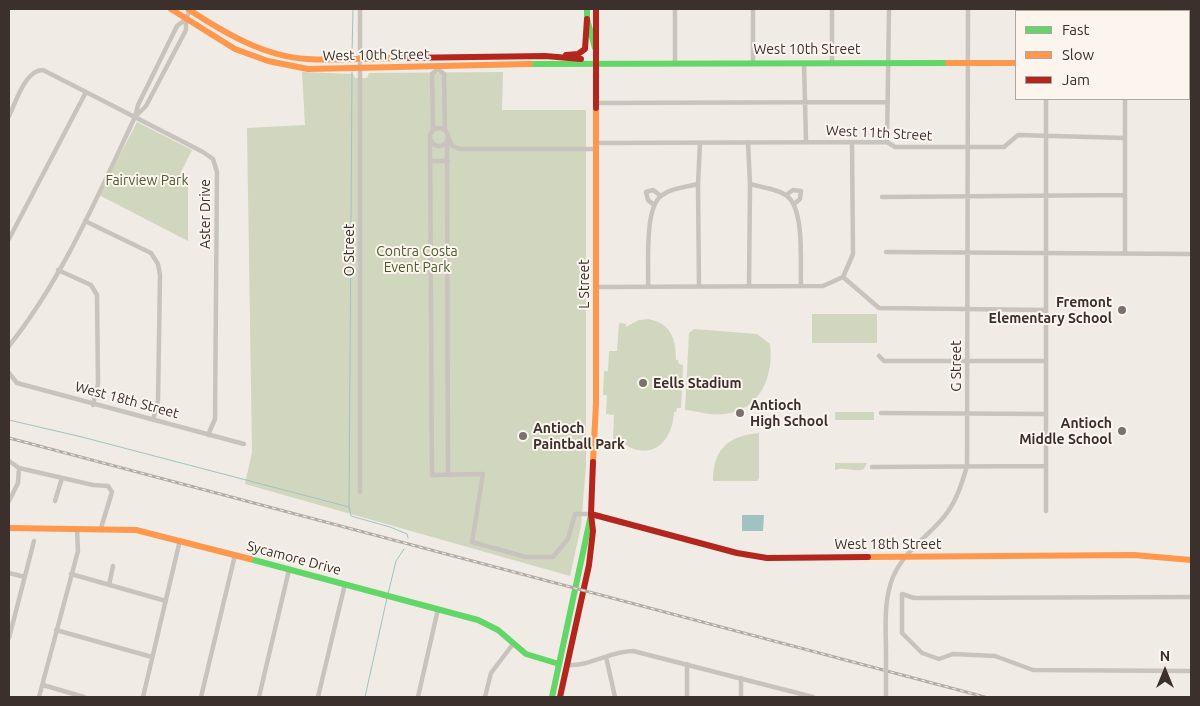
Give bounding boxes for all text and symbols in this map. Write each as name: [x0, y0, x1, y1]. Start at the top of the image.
legend: [1015, 10, 1190, 100]
text: Fast: [1062, 21, 1089, 38]
street label: West 10th Street: [754, 41, 860, 57]
street label: West 10th Street: [322, 46, 430, 64]
text: Slow: [1062, 46, 1094, 63]
text: Jam: [1062, 71, 1090, 88]
street label: West 11th Street: [825, 122, 933, 144]
park label: Fairview Park: [106, 172, 188, 188]
street label: Aster Drive: [197, 179, 213, 249]
street label: O Street: [341, 223, 357, 277]
park label: Contra Costa Event Park: [376, 243, 458, 276]
street label: L Street: [576, 259, 592, 309]
place label: Fremont Elementary School: [989, 294, 1112, 326]
marker: Fremont Elementary School: [1116, 304, 1128, 316]
street label: G Street: [948, 340, 964, 392]
place label: Eells Stadium: [653, 375, 742, 391]
marker: Eells Stadium: [637, 377, 649, 389]
street label: West 18th Street: [73, 378, 181, 422]
place label: Antioch High School: [750, 397, 828, 430]
marker: Antioch High School: [734, 407, 746, 419]
place label: Antioch Middle School: [1019, 415, 1112, 448]
place label: Antioch Paintball Park: [533, 420, 625, 452]
marker: Antioch Middle School: [1116, 425, 1128, 437]
marker: Antioch Paintball Park: [517, 430, 529, 442]
street label: West 18th Street: [835, 536, 941, 552]
street label: Sycamore Drive: [245, 537, 343, 579]
north arrow: [1140, 646, 1190, 696]
text: N: [1160, 648, 1170, 664]

